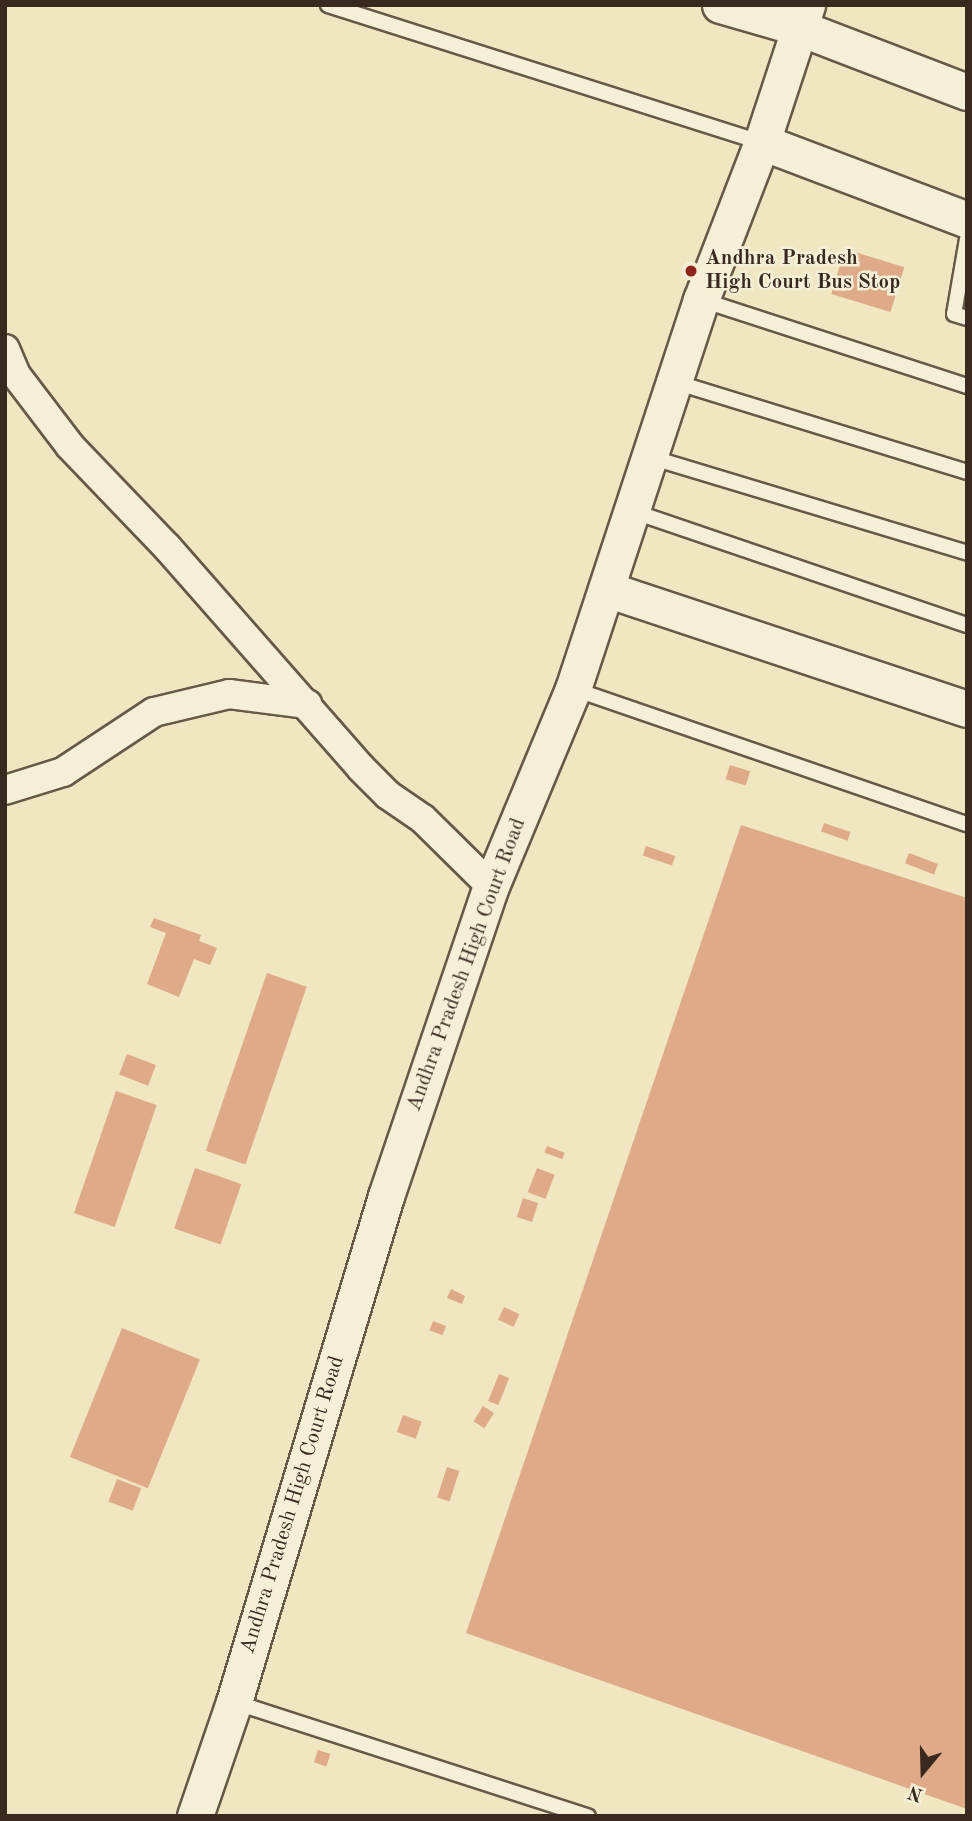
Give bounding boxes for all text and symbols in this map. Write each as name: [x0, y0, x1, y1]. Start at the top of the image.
place label: Andhra Pradesh High Court Bus Stop: [705, 246, 900, 296]
marker: Andhra Pradesh High Court Bus Stop: [683, 263, 699, 279]
street label: Andhra Pradesh High Court Road: [402, 815, 532, 1115]
street label: Andhra Pradesh High Court Road: [236, 1353, 350, 1657]
north arrow: [888, 1737, 958, 1807]
text: N: [906, 1781, 926, 1804]

